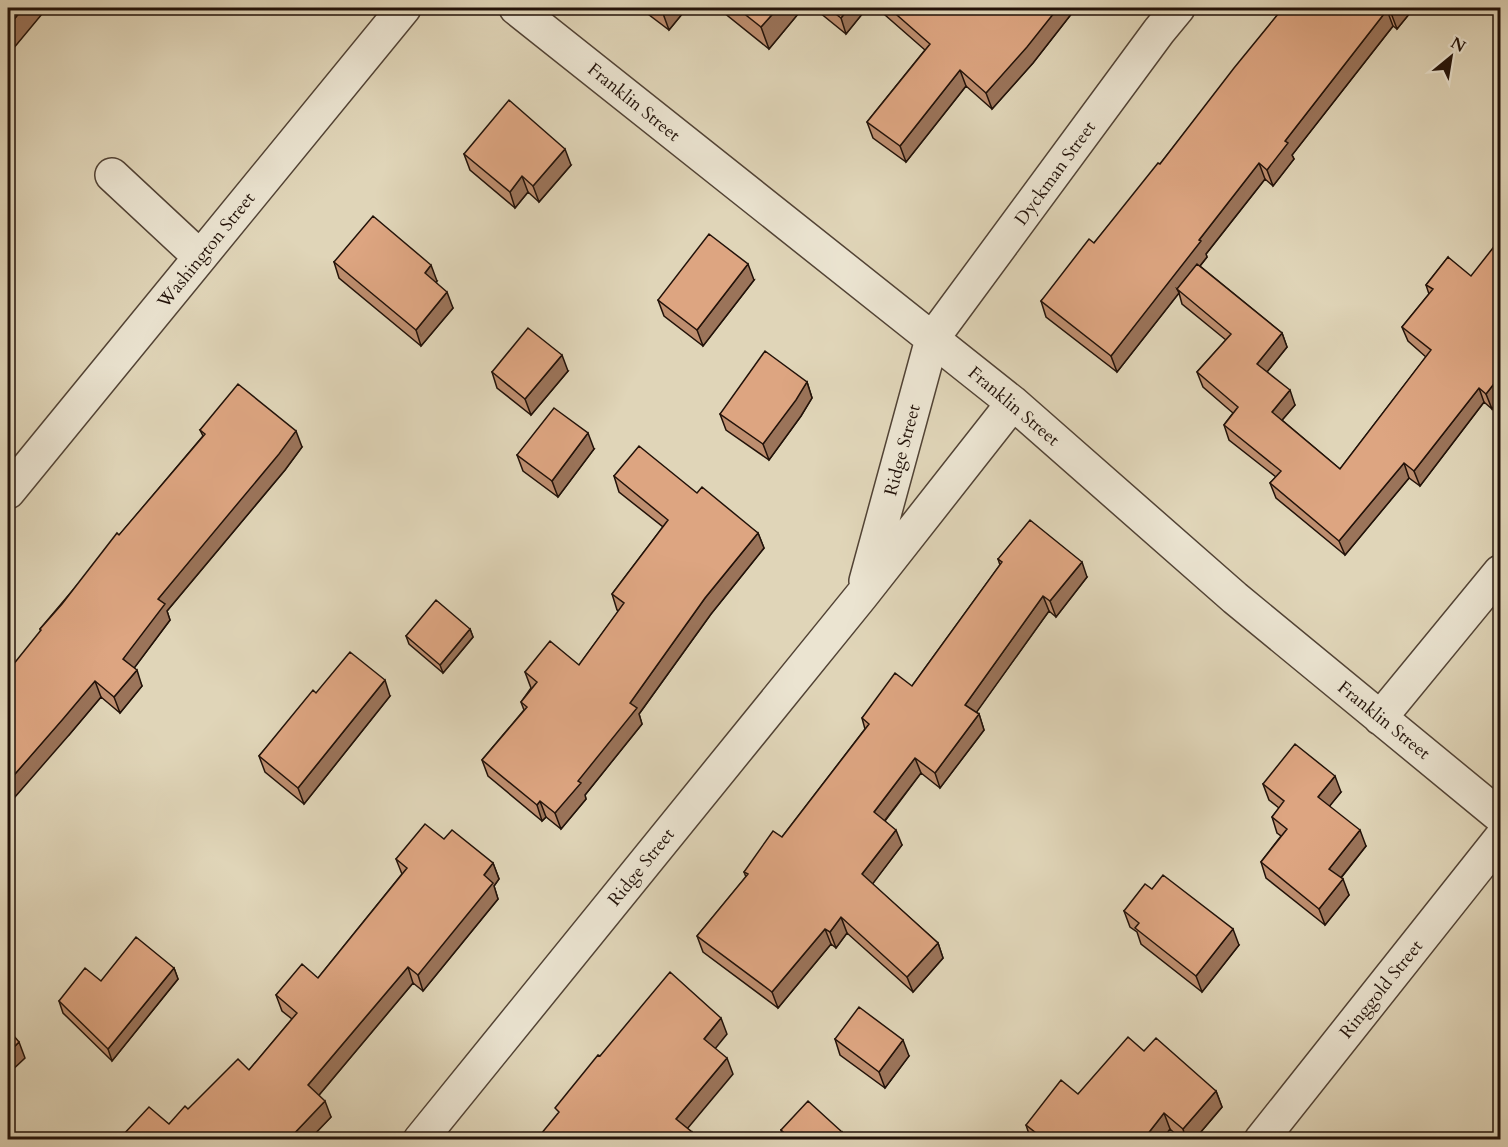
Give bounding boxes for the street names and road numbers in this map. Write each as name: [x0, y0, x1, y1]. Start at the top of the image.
street label: Franklin Street: [582, 57, 685, 148]
street label: Dyckman Street: [1009, 116, 1102, 231]
street label: Washington Street: [151, 187, 261, 314]
street label: Franklin Street: [963, 361, 1065, 452]
street label: Ridge Street: [878, 401, 927, 499]
street label: Franklin Street: [1332, 675, 1435, 766]
street label: Ridge Street: [602, 823, 681, 912]
street label: Ringgold Street: [1334, 935, 1429, 1044]

